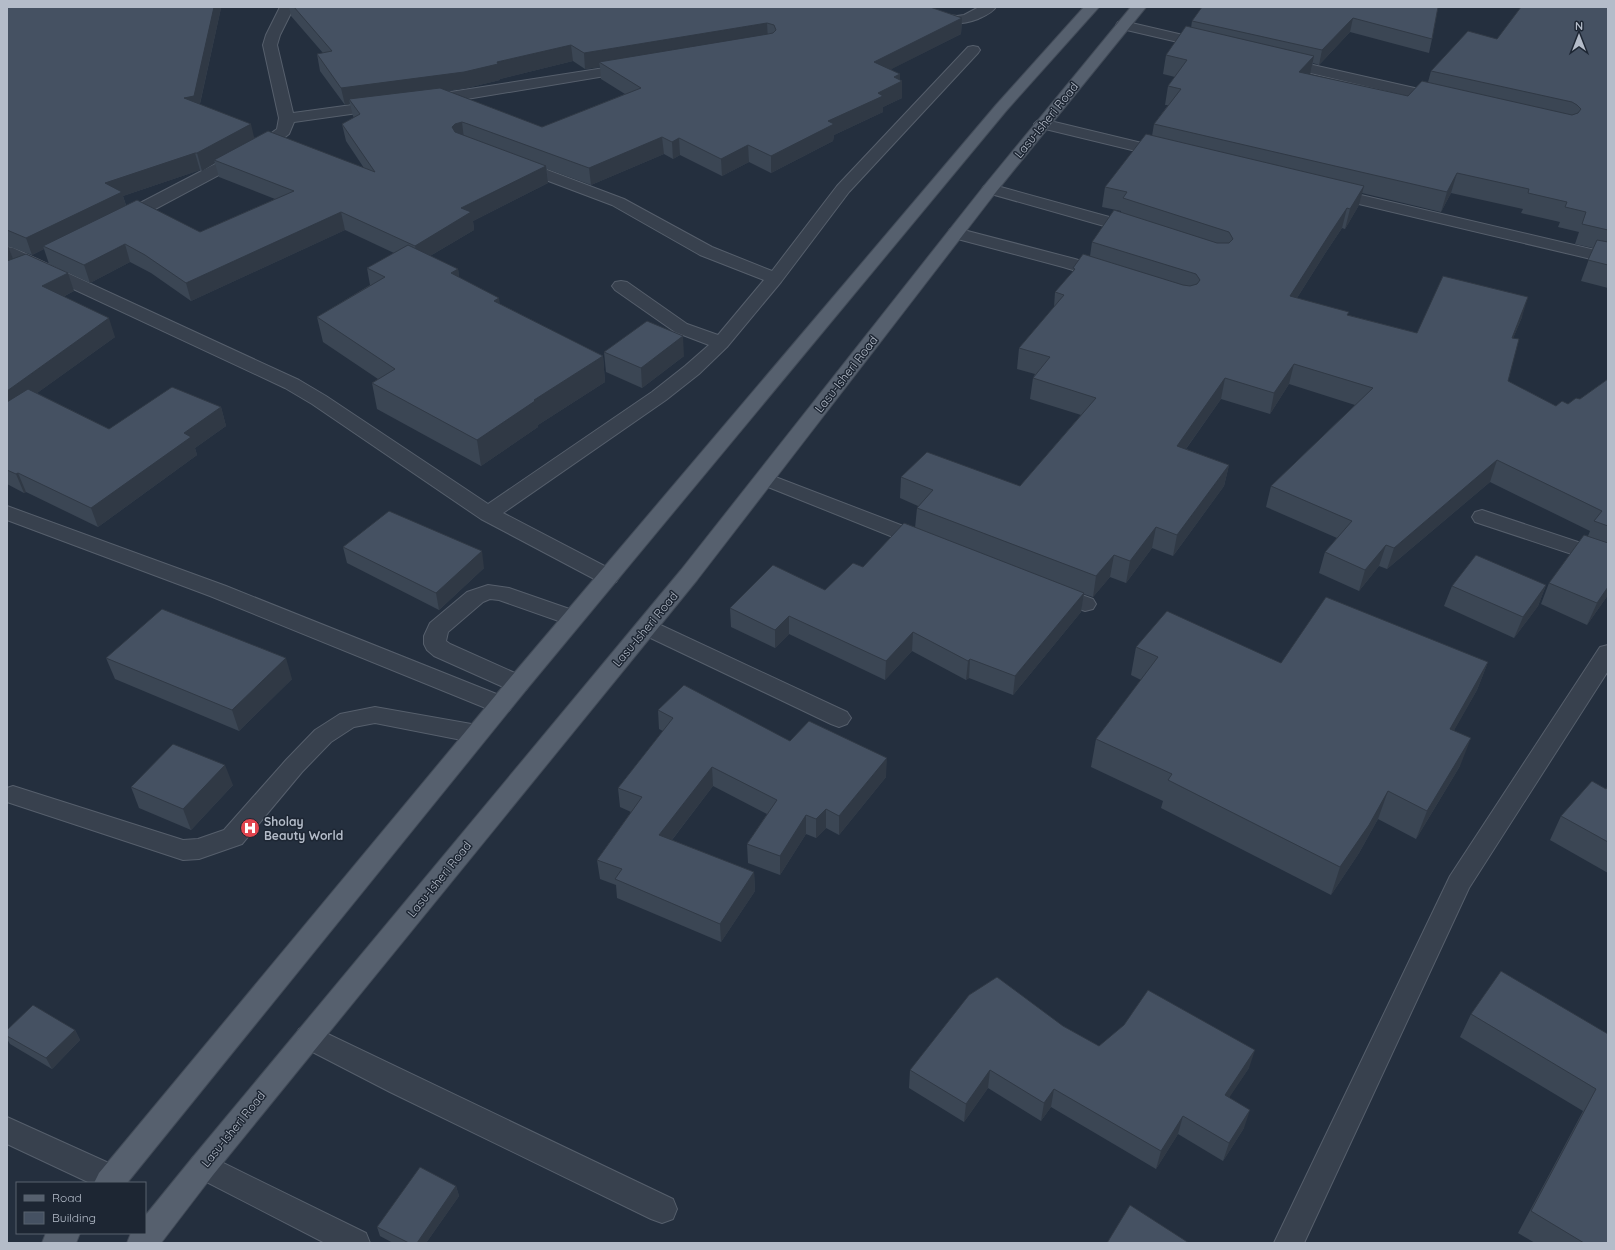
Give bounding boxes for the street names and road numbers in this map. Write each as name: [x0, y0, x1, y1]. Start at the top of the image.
street label: Lasu-Isheri Road: [1011, 79, 1081, 161]
street label: Lasu-Isheri Road: [811, 333, 881, 415]
street label: Lasu-Isheri Road: [609, 588, 681, 670]
street label: Lasu-Isheri Road: [404, 838, 474, 920]
street label: Lasu-Isheri Road: [198, 1088, 268, 1170]

